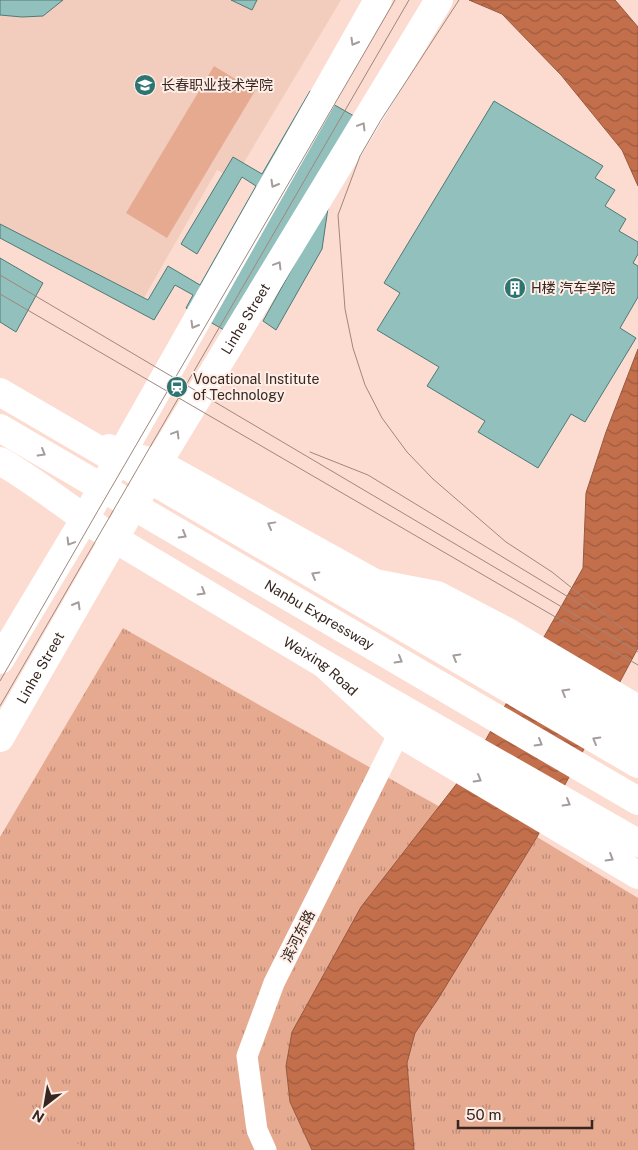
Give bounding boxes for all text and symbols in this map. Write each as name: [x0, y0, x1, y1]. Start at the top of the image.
one-way arrow: [350, 37, 360, 46]
school or university icon: 长春职业技术学院: [133, 73, 157, 97]
place label: 长春职业技术学院: [161, 77, 273, 93]
one-way arrow: [356, 122, 366, 131]
one-way arrow: [270, 178, 280, 187]
one-way arrow: [272, 262, 282, 271]
building icon: H楼 汽车学院: [503, 276, 527, 300]
street label: Linhe Street: [218, 280, 273, 357]
place label: H楼 汽车学院: [531, 280, 615, 296]
one-way arrow: [190, 320, 200, 329]
place label: Vocational Institute of Technology: [193, 371, 319, 403]
station icon: Vocational Institute of Technology: [165, 375, 189, 399]
one-way arrow: [170, 431, 180, 440]
one-way arrow: [37, 447, 46, 457]
one-way arrow: [267, 522, 276, 532]
one-way arrow: [177, 528, 186, 538]
one-way arrow: [67, 537, 77, 546]
one-way arrow: [312, 572, 321, 582]
street label: Nanbu Expressway: [262, 576, 377, 653]
one-way arrow: [197, 585, 206, 595]
one-way arrow: [71, 601, 81, 610]
street label: Linhe Street: [13, 629, 67, 706]
street label: Weixing Road: [280, 634, 361, 699]
one-way arrow: [393, 654, 402, 664]
one-way arrow: [452, 654, 461, 664]
one-way arrow: [562, 689, 571, 699]
one-way arrow: [533, 736, 542, 746]
one-way arrow: [592, 736, 601, 746]
one-way arrow: [472, 773, 481, 783]
one-way arrow: [562, 797, 571, 807]
one-way arrow: [605, 852, 614, 862]
street label: 滨河东路: [278, 907, 318, 965]
north arrow: [20, 1080, 70, 1130]
scale bar: [458, 1098, 592, 1130]
text: N: [29, 1106, 47, 1126]
text: 50 m: [466, 1106, 501, 1123]

